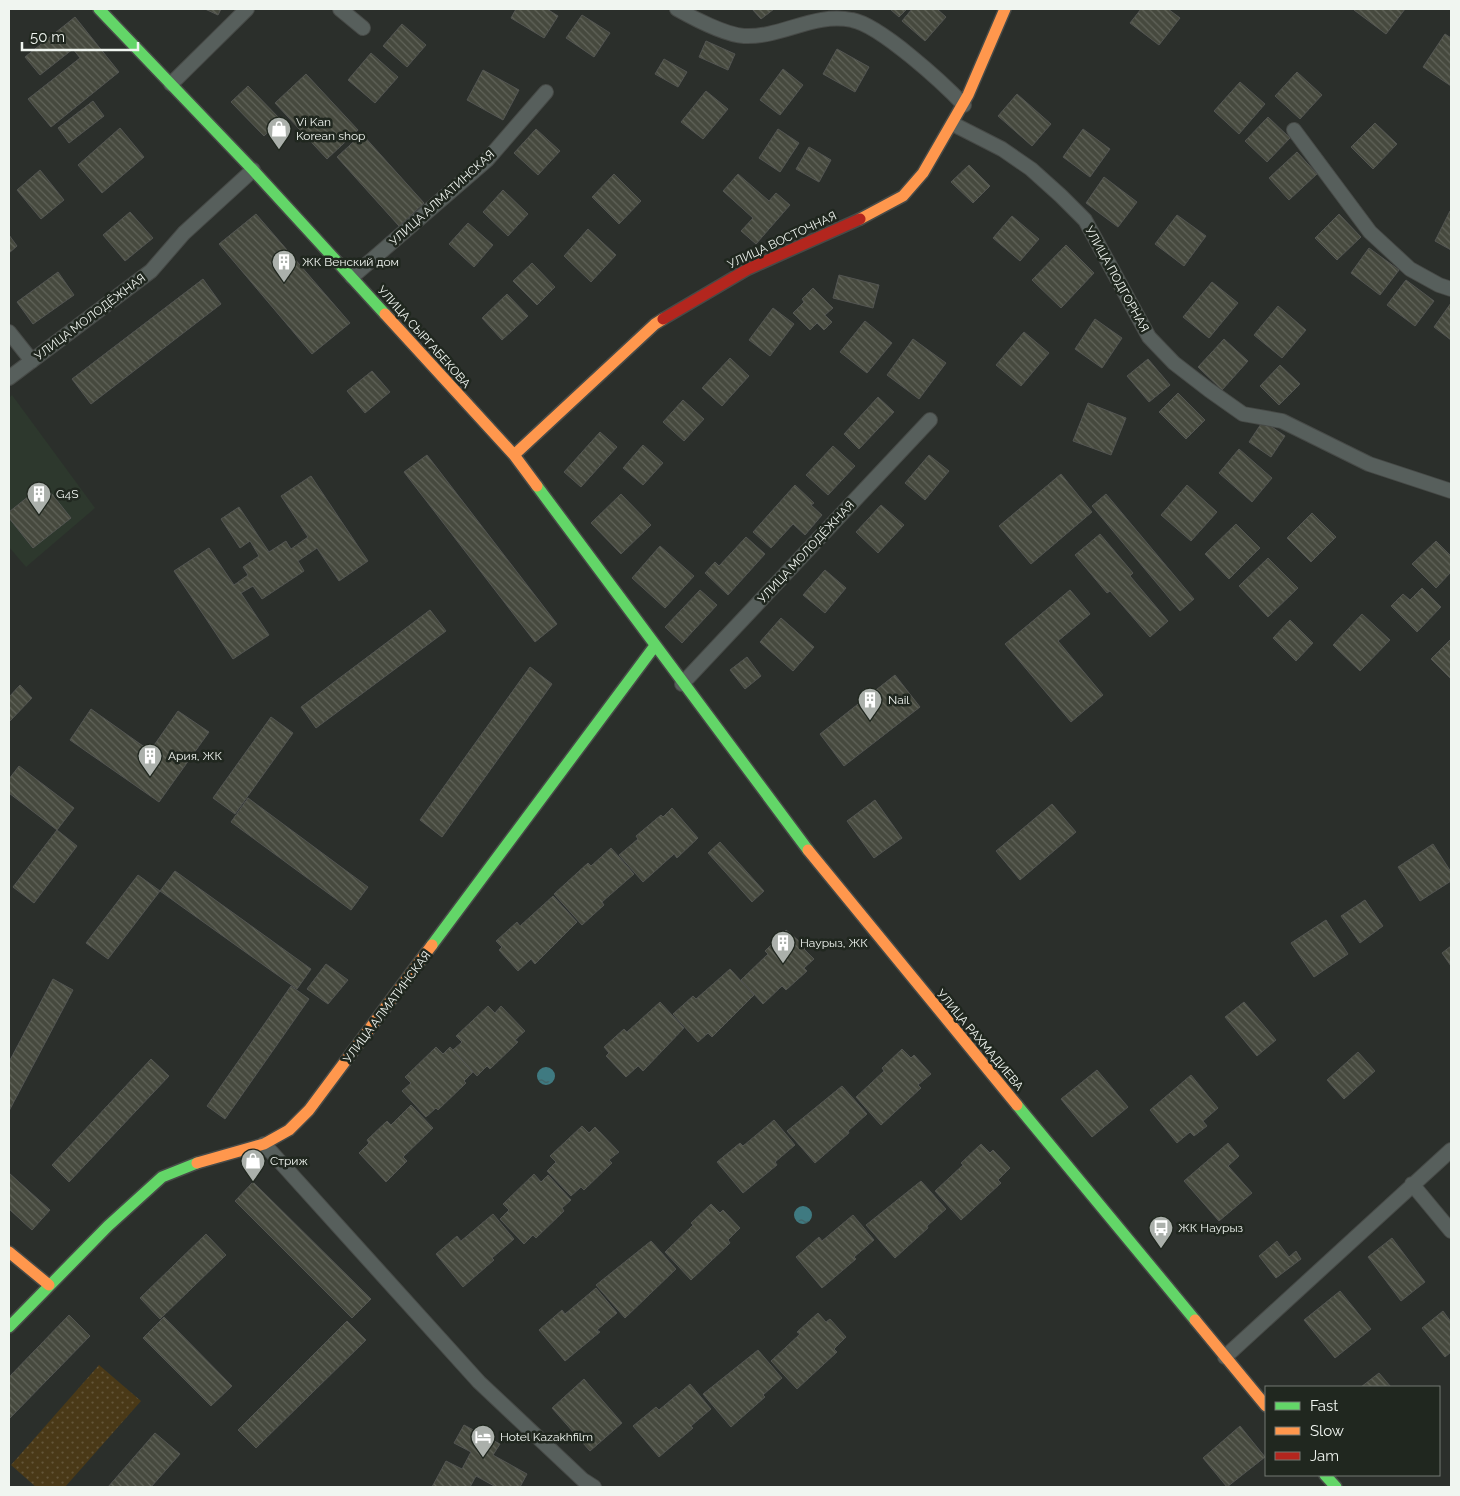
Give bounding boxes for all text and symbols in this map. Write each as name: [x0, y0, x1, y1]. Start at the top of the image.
scale bar: [22, 20, 139, 52]
text: 50 m: [30, 28, 65, 46]
place label: Vi Kan Korean shop: [296, 115, 365, 143]
shop icon: Vi Kan Korean shop: [266, 116, 292, 150]
street label: УЛИЦА АЛМАТИНСКАЯ: [387, 147, 497, 249]
street label: УЛИЦА ВОСТОЧНАЯ: [725, 209, 839, 271]
street label: УЛИЦА ПОДГОРНАЯ: [1082, 224, 1152, 334]
building icon: ЖК Венский дом: [271, 249, 297, 283]
place label: ЖК Венский дом: [302, 255, 399, 269]
street label: УЛИЦА МОЛОДЁЖНАЯ: [32, 271, 148, 363]
street label: УЛИЦА СЫРГАБЕКОВА: [375, 283, 473, 391]
building icon: G4S: [26, 481, 52, 515]
place label: G4S: [56, 487, 78, 501]
street label: УЛИЦА МОЛОДЁЖНАЯ: [755, 498, 857, 606]
building icon: Nail: [857, 687, 883, 721]
place label: Nail: [888, 693, 910, 707]
building icon: Ария, ЖК: [137, 743, 163, 777]
place label: Ария, ЖК: [168, 749, 222, 763]
building icon: Наурыз, ЖК: [770, 930, 796, 964]
place label: Наурыз, ЖК: [800, 936, 868, 950]
street label: УЛИЦА АЛМАТИНСКАЯ: [340, 948, 434, 1066]
street label: УЛИЦА РАХМАДИЕВА: [934, 987, 1026, 1093]
shop icon: Стриж: [240, 1148, 266, 1182]
place label: Стриж: [270, 1154, 308, 1168]
bus stop icon: ЖК Наурыз: [1148, 1215, 1174, 1249]
place label: ЖК Наурыз: [1178, 1221, 1244, 1235]
legend: [1265, 1386, 1440, 1476]
text: Fast: [1310, 1397, 1338, 1415]
text: Slow: [1310, 1422, 1344, 1440]
hotel icon: Hotel Kazakhfilm: [470, 1424, 496, 1458]
place label: Hotel Kazakhfilm: [500, 1430, 593, 1444]
text: Jam: [1310, 1447, 1339, 1465]

